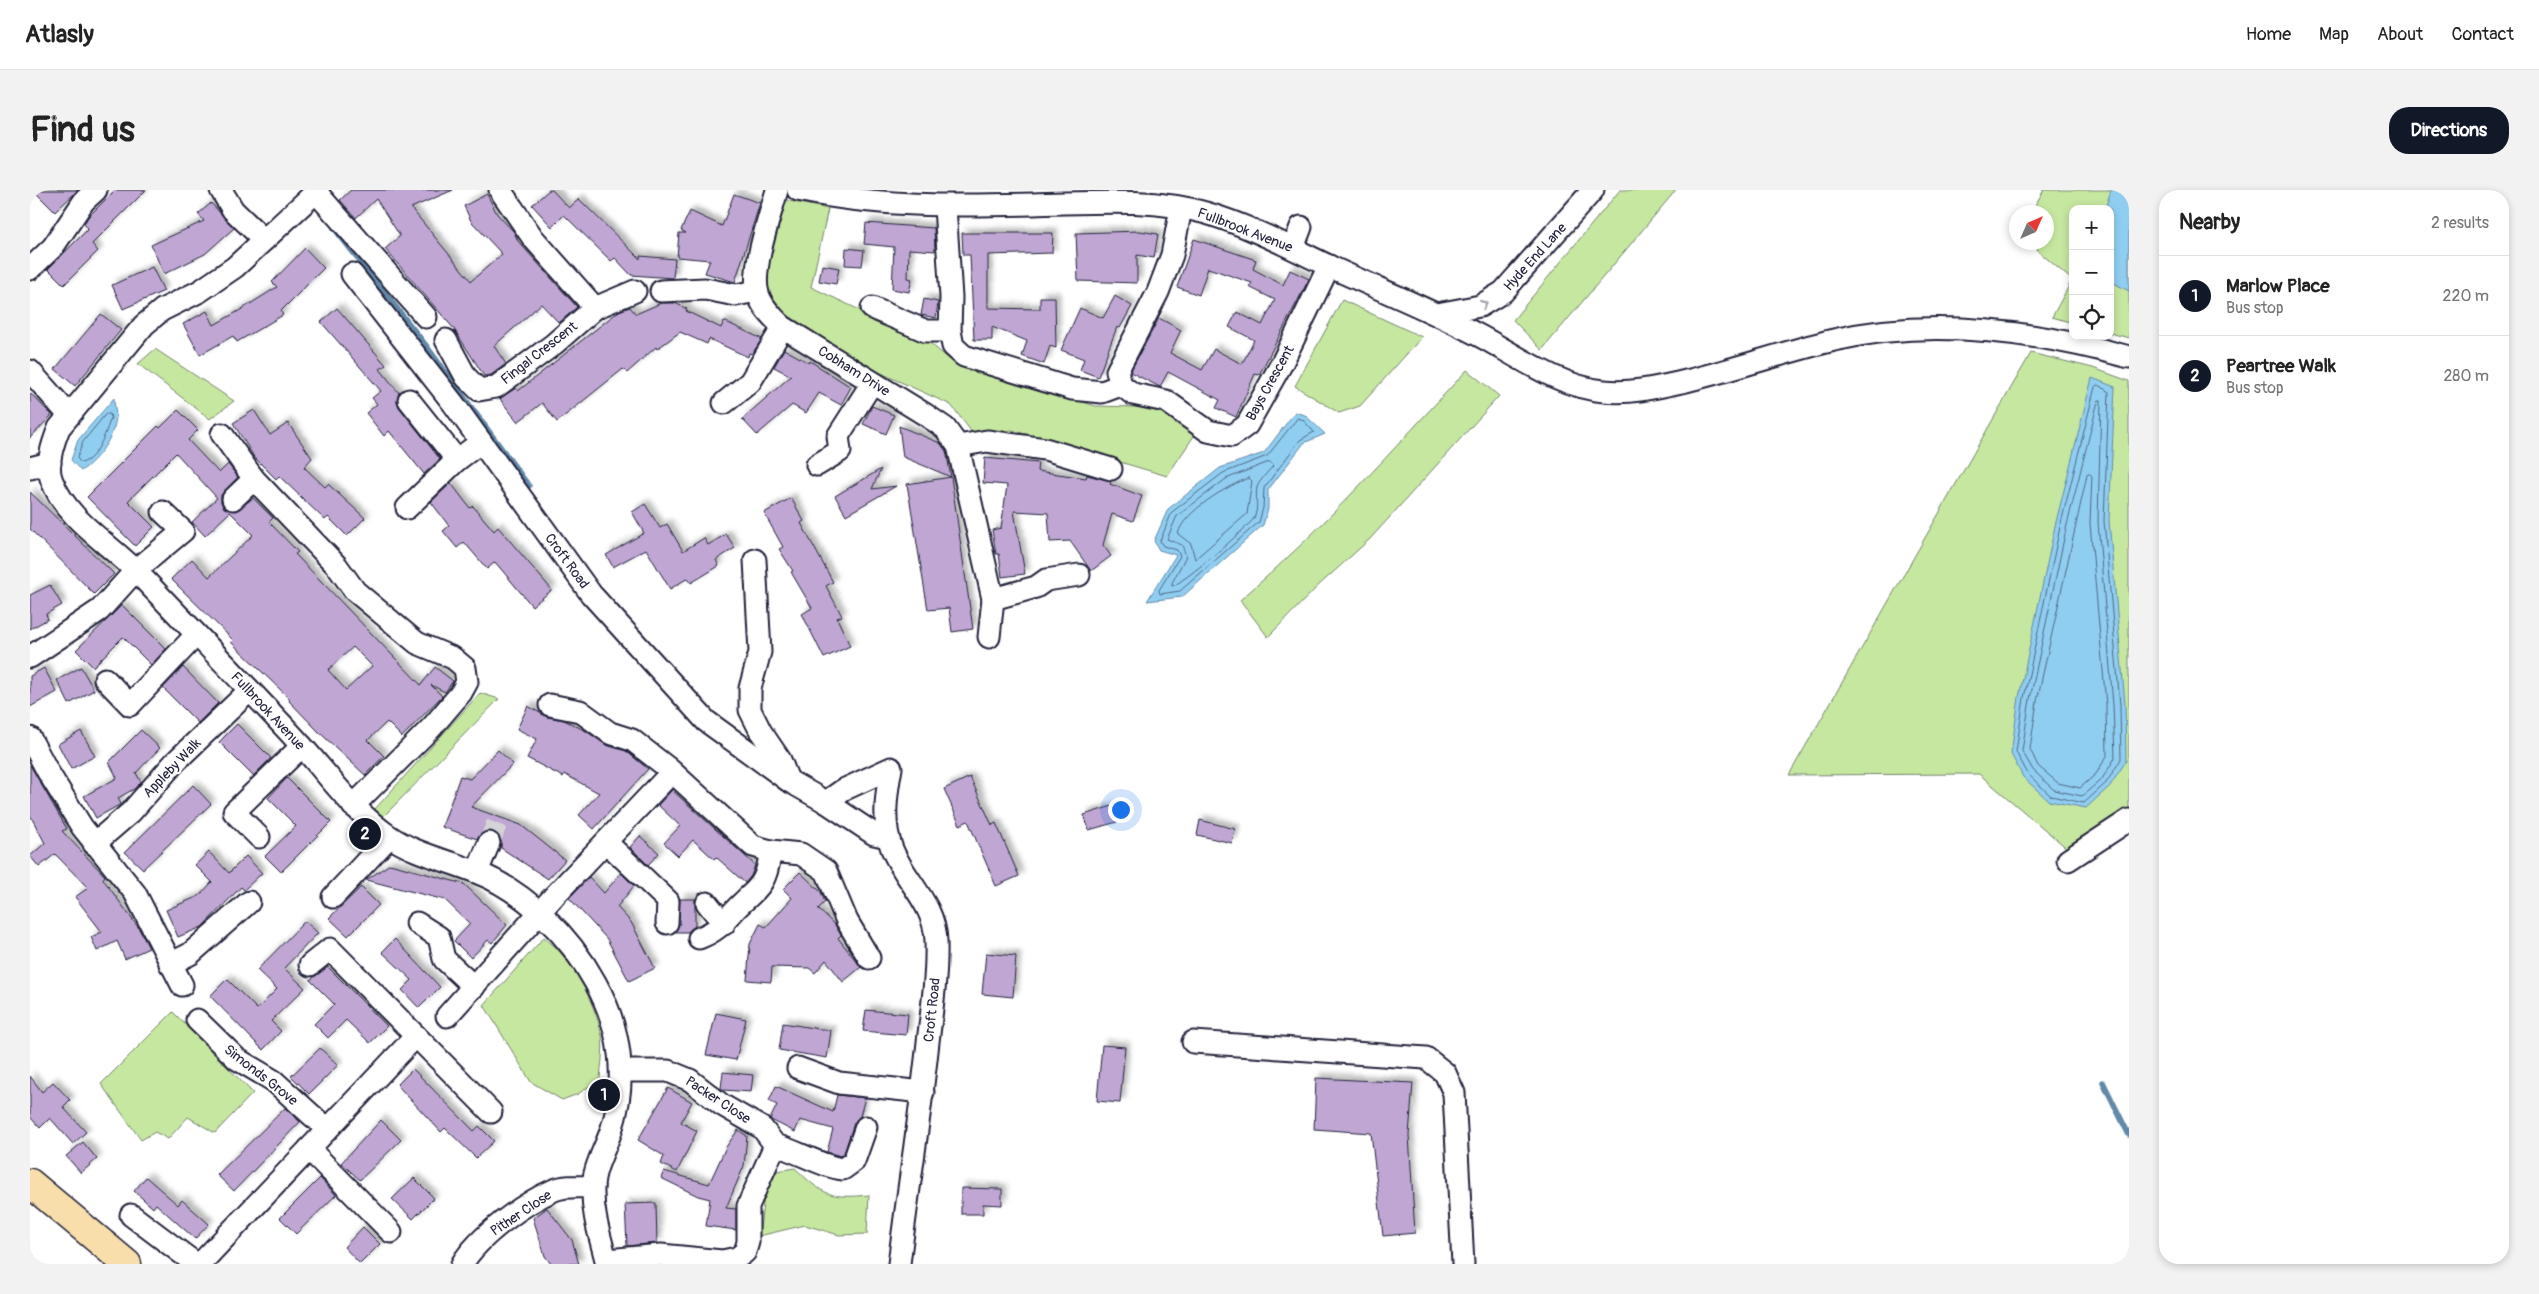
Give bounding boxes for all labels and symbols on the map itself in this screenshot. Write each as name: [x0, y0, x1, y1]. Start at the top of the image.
street label: Fullbrook Avenue: [1195, 204, 1295, 256]
north arrow: [2009, 205, 2054, 250]
street label: Hyde End Lane: [1500, 219, 1570, 295]
one-way arrow: [1479, 299, 1488, 310]
street label: Fingal Crescent: [497, 318, 581, 388]
street label: Cobham Drive: [815, 342, 893, 400]
street label: Bays Crescent: [1242, 342, 1298, 424]
street label: Croft Road: [541, 530, 593, 592]
street label: Fullbrook Avenue: [227, 668, 309, 754]
street label: Appleby Walk: [139, 735, 205, 801]
your location: [1108, 797, 1134, 823]
pin: 2: [349, 815, 381, 853]
street label: Croft Road: [920, 977, 944, 1043]
street label: Simonds Grove: [221, 1041, 301, 1109]
street label: Packer Close: [682, 1073, 754, 1127]
pin: 1: [588, 1076, 620, 1114]
street label: Pither Close: [487, 1186, 555, 1240]

